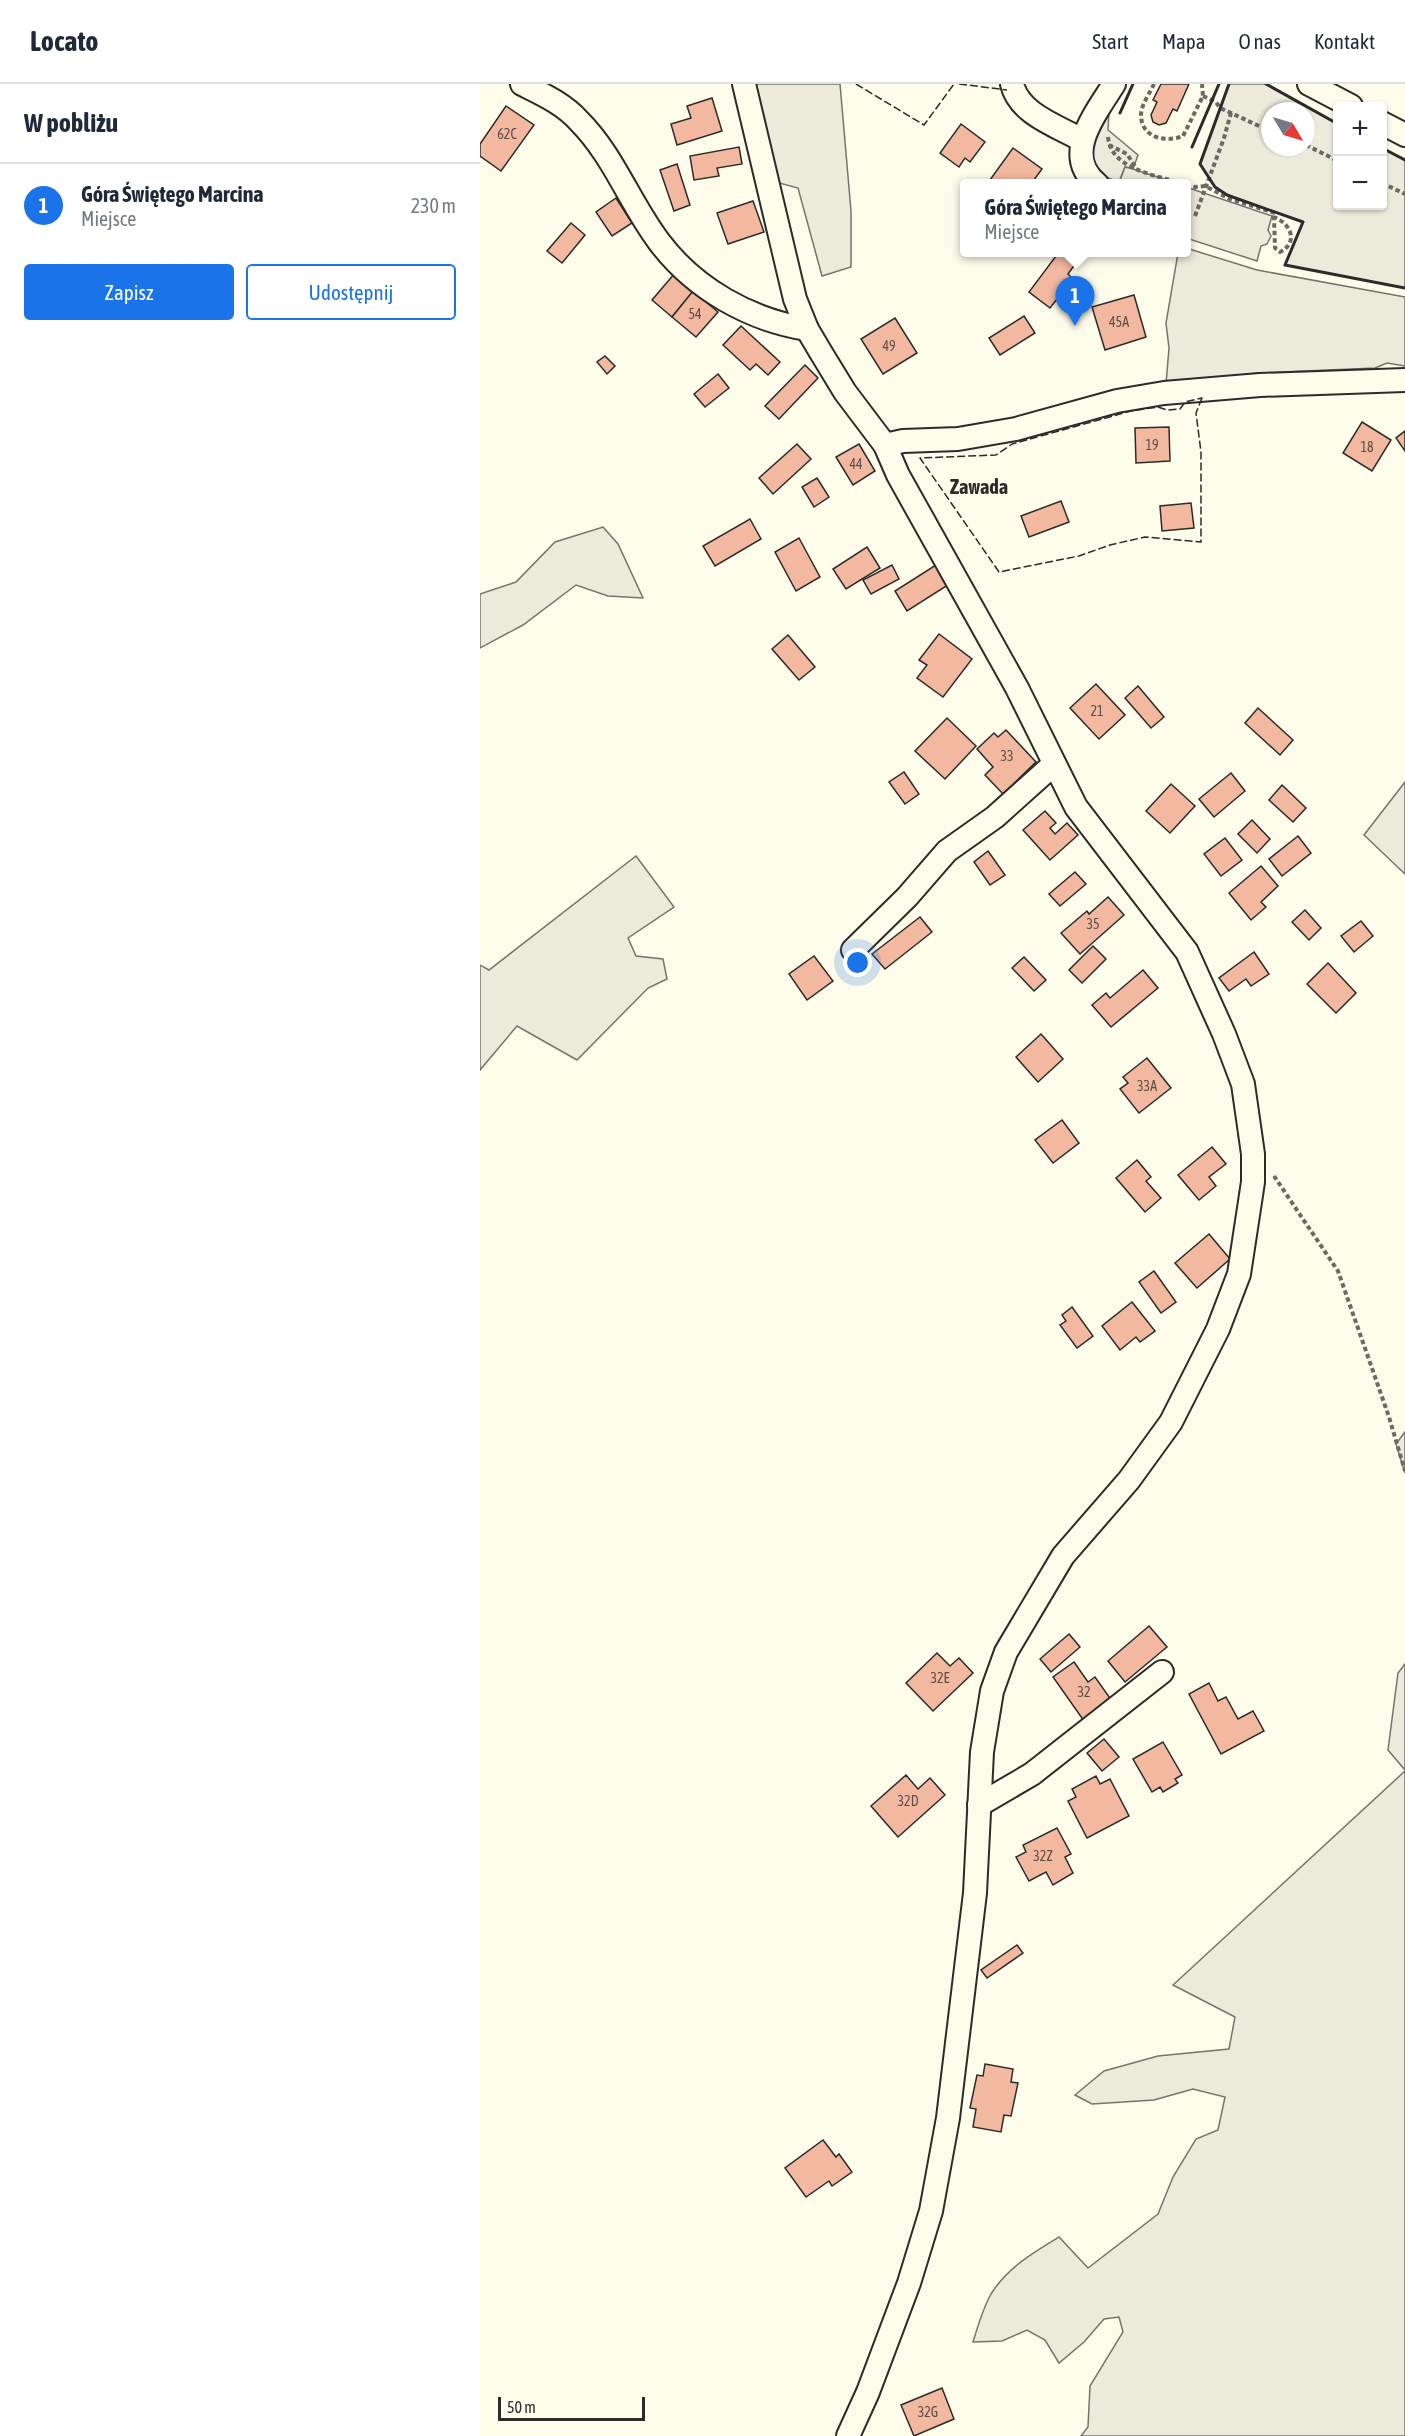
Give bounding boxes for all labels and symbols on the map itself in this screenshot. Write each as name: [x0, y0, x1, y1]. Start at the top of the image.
north arrow: [1261, 102, 1315, 156]
house number: 62C: [497, 126, 517, 142]
pin: 1: [1056, 276, 1094, 326]
house number: 54: [688, 306, 702, 322]
house number: 45A: [1109, 314, 1129, 330]
house number: 49: [882, 338, 896, 354]
house number: 19: [1145, 437, 1159, 453]
house number: 18: [1360, 439, 1374, 455]
house number: 44: [849, 456, 863, 472]
district label: Zawada: [950, 475, 1008, 498]
house number: 21: [1090, 703, 1104, 719]
house number: 33: [1000, 748, 1014, 764]
house number: 35: [1086, 916, 1100, 932]
your location: [843, 948, 872, 977]
house number: 33A: [1137, 1078, 1157, 1094]
house number: 32E: [930, 1670, 950, 1686]
house number: 32: [1077, 1684, 1091, 1700]
house number: 32D: [898, 1793, 919, 1809]
house number: 32Z: [1033, 1848, 1053, 1864]
scale bar: [498, 2394, 645, 2422]
house number: 32G: [918, 2404, 938, 2420]

